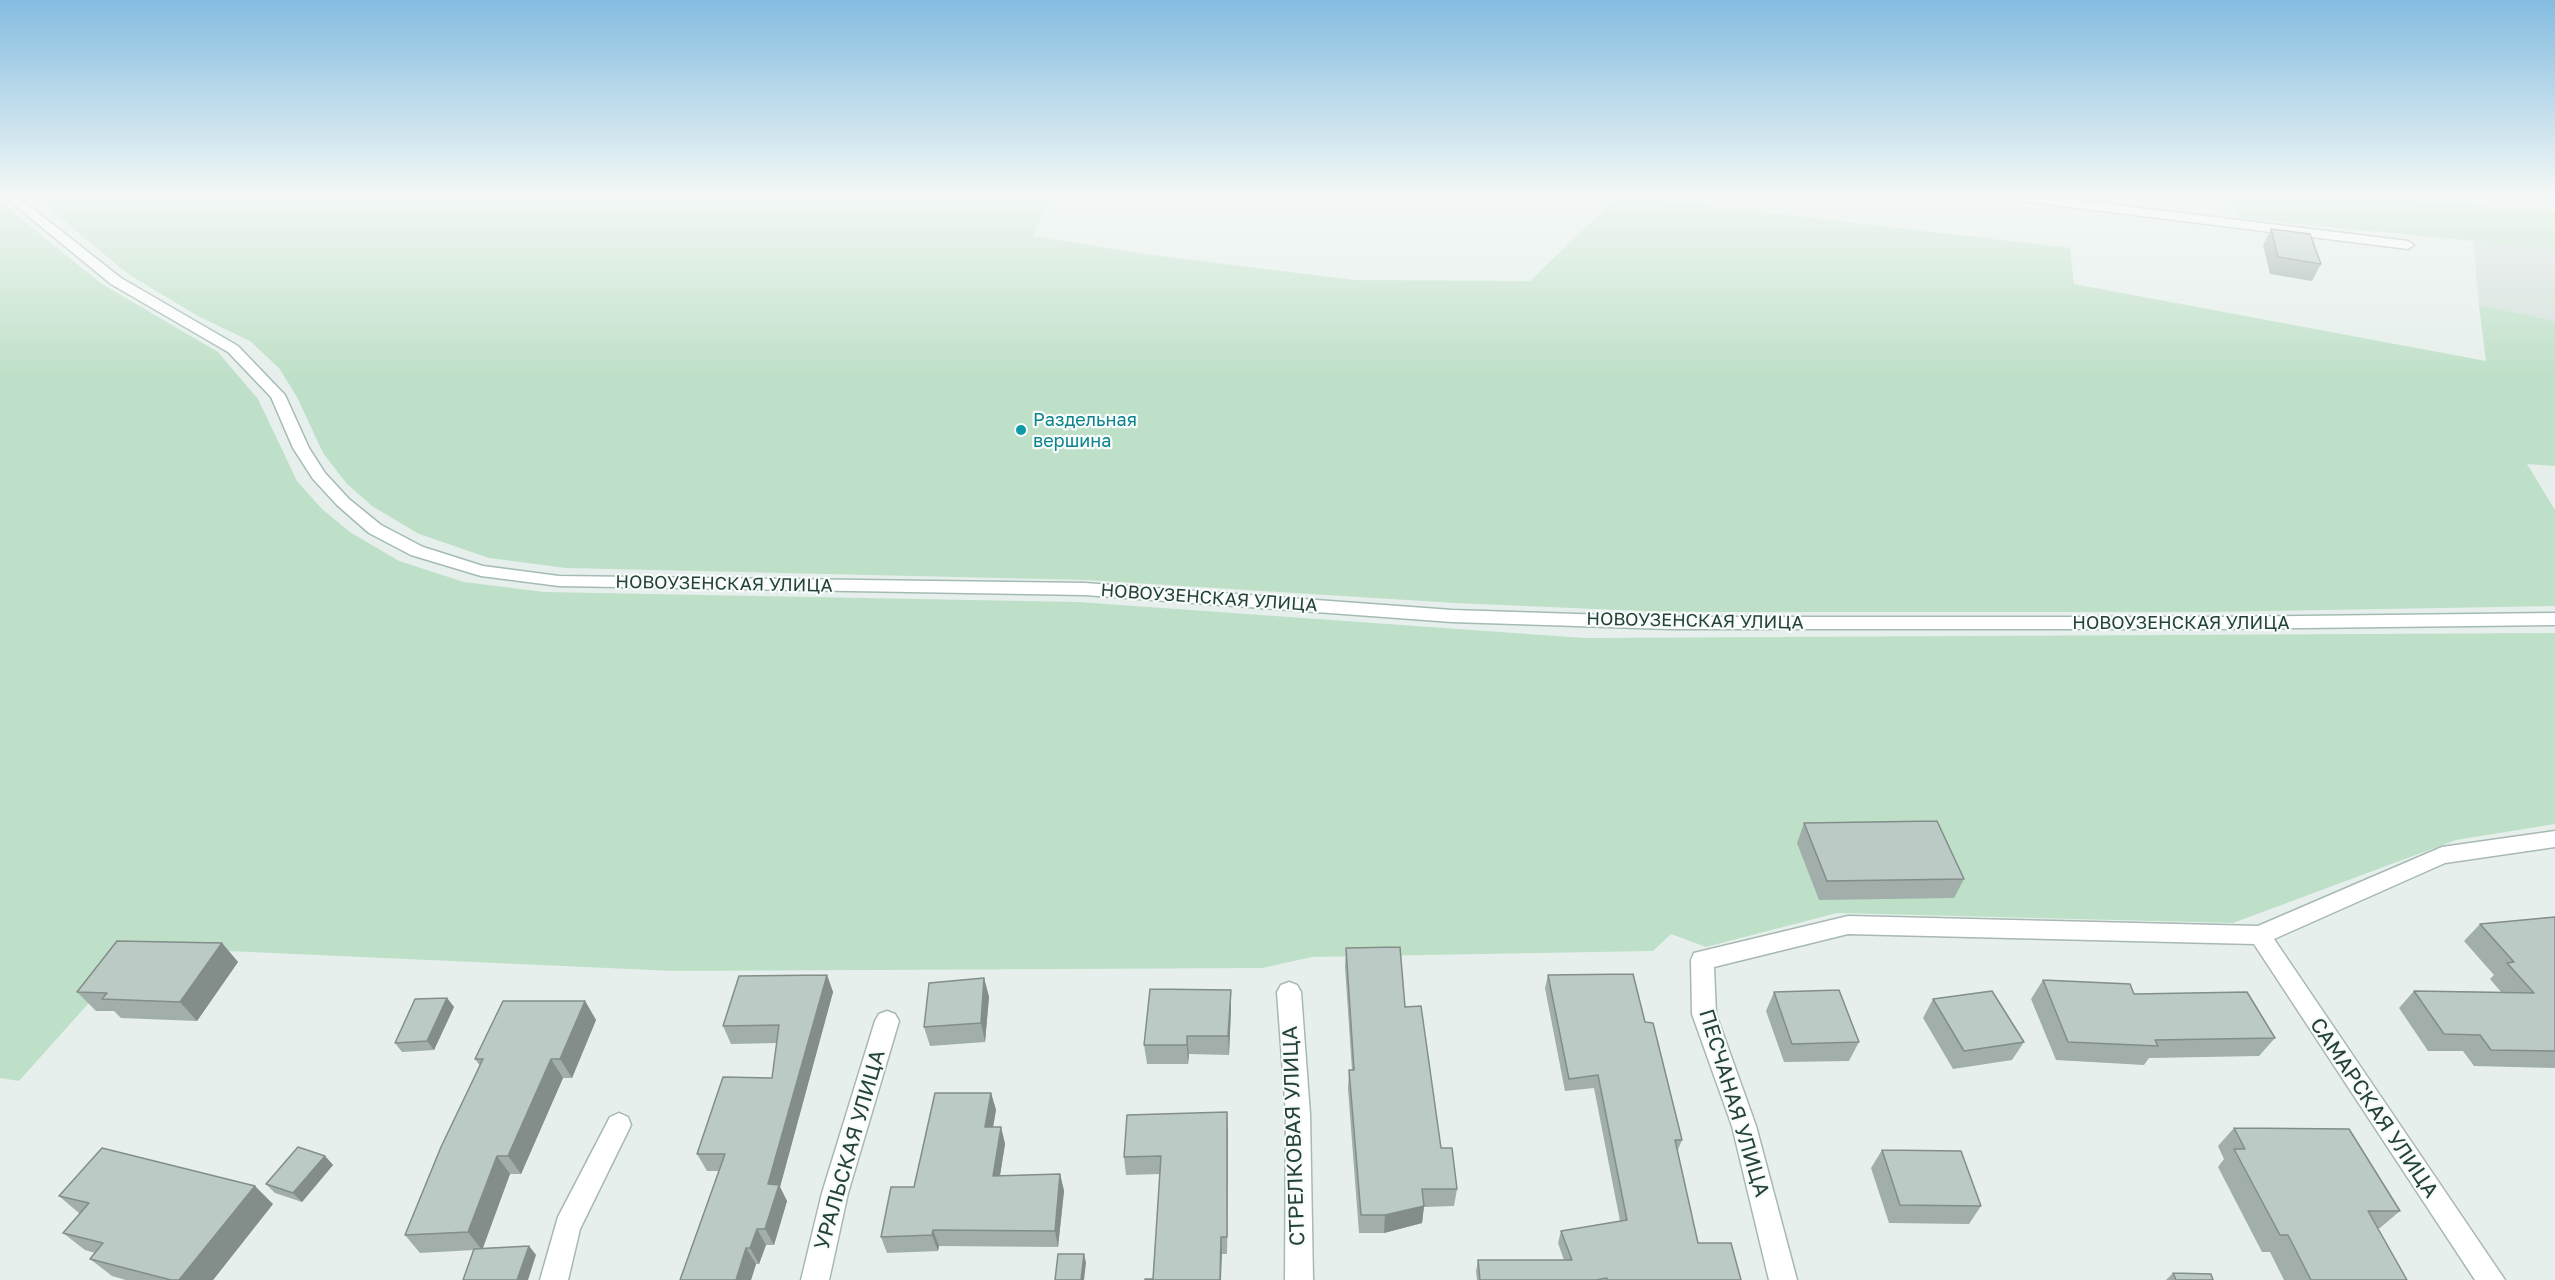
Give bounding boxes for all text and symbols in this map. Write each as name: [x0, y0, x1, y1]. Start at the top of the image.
place label: Раздельная вершина: [1033, 409, 1137, 452]
marker: Раздельная вершина: [1014, 423, 1028, 437]
street label: НОВОУЗЕНСКАЯ УЛИЦА: [615, 571, 833, 597]
street label: НОВОУЗЕНСКАЯ УЛИЦА: [1100, 580, 1318, 616]
street label: НОВОУЗЕНСКАЯ УЛИЦА: [1586, 608, 1804, 634]
street label: НОВОУЗЕНСКАЯ УЛИЦА: [2072, 612, 2290, 634]
street label: ПЕСЧАНАЯ УЛИЦА: [1693, 1006, 1775, 1200]
street label: САМАРСКАЯ УЛИЦА: [2304, 1013, 2444, 1203]
street label: СТРЕЛКОВАЯ УЛИЦА: [1278, 1026, 1310, 1246]
street label: УРАЛЬСКАЯ УЛИЦА: [809, 1047, 891, 1253]

